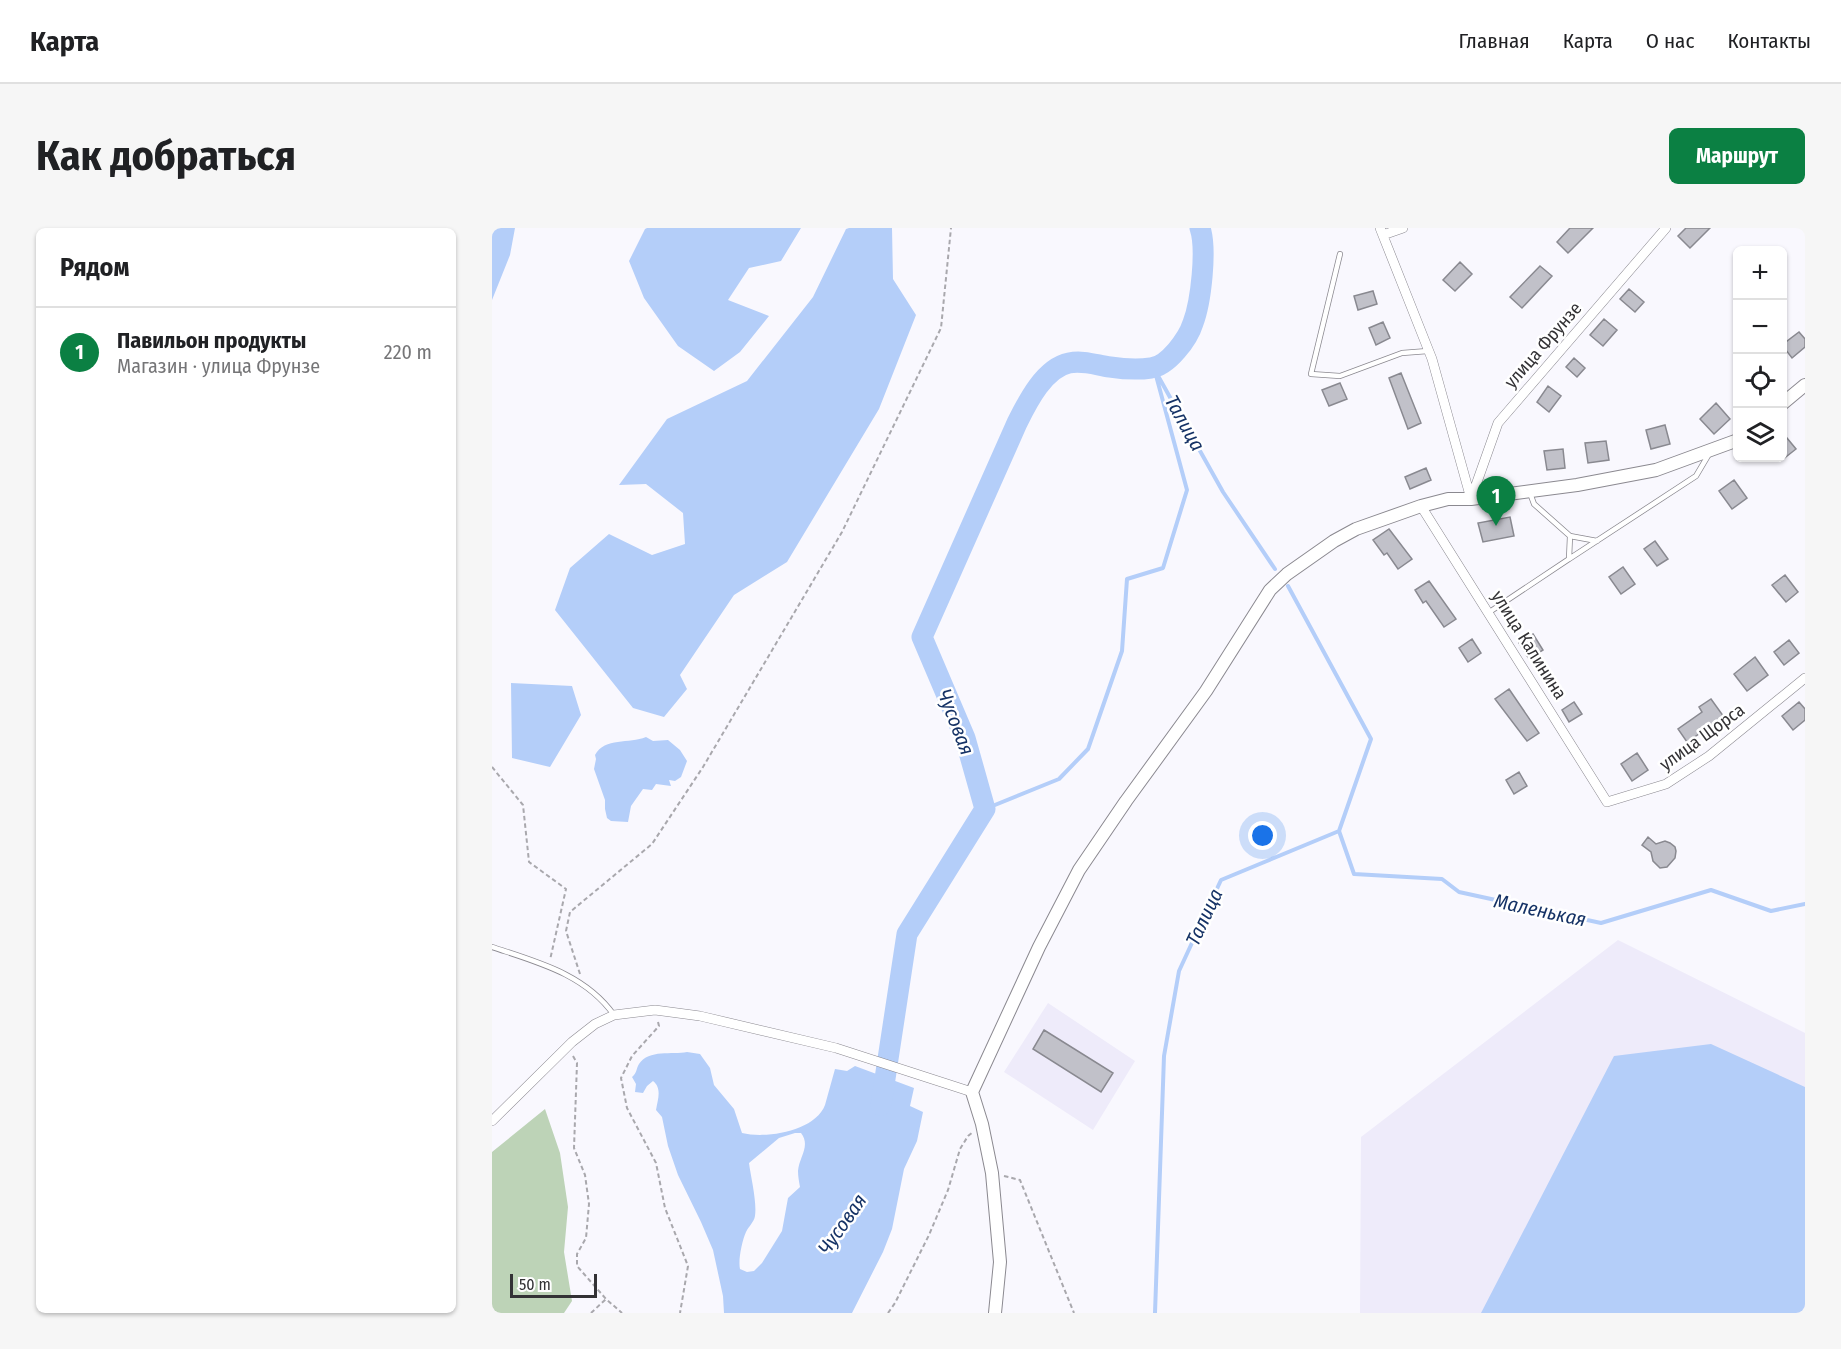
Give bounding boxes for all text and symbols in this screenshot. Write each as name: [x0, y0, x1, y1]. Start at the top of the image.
text: Карта: [30, 25, 99, 58]
text: Главная: [1459, 28, 1530, 54]
text: Карта: [1563, 28, 1613, 54]
text: О нас: [1646, 28, 1694, 54]
text: Контакты: [1727, 28, 1811, 54]
button: Маршрут: [1669, 128, 1805, 184]
text: Как добраться: [36, 131, 296, 181]
map controls: [1733, 246, 1787, 462]
button: +: [1733, 246, 1787, 300]
text: Рядом: [60, 252, 129, 283]
street label: улица Фрунзе: [1500, 298, 1586, 392]
button: −: [1733, 300, 1787, 354]
text: Павильон продукты: [117, 327, 306, 354]
text: 1: [75, 340, 84, 364]
text: 220 m: [384, 340, 432, 364]
text: Магазин · улица Фрунзе: [117, 354, 320, 378]
button: locate: [1733, 354, 1787, 408]
water label: Талица: [1160, 391, 1210, 455]
button: layers: [1733, 408, 1787, 462]
pin: 1: [1476, 476, 1516, 526]
street label: улица Калинина: [1487, 586, 1571, 704]
water label: Чусовая: [933, 686, 979, 758]
street label: улица Щорса: [1655, 699, 1749, 775]
your location: [1248, 821, 1277, 850]
water label: Талица: [1180, 885, 1228, 949]
water label: Маленькая: [1492, 889, 1588, 931]
water label: Чусовая: [813, 1189, 871, 1259]
scale bar: [510, 1271, 597, 1298]
text: 50 m: [519, 1275, 551, 1294]

